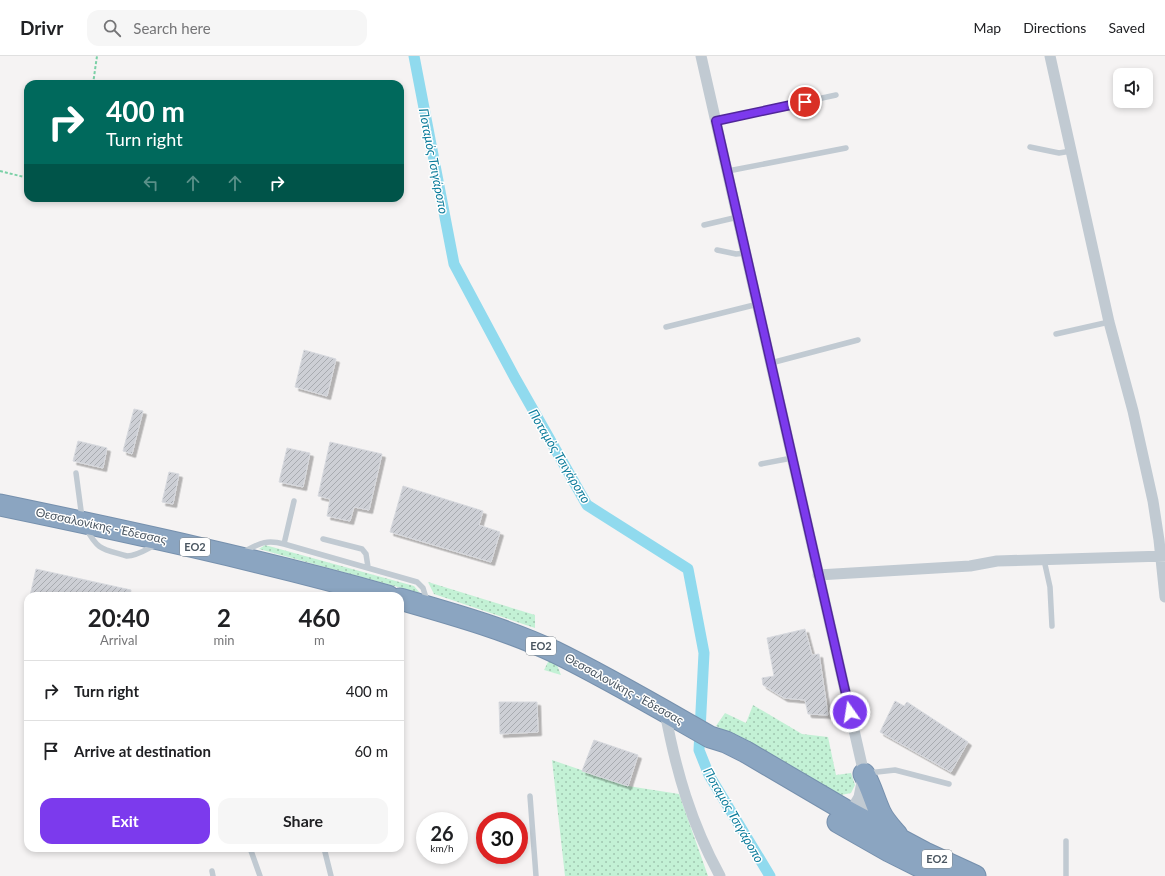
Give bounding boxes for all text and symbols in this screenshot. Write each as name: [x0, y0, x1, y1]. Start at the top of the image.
search box: [87, 10, 367, 46]
text: Drivr: [20, 16, 63, 39]
icon: search: [101, 17, 123, 39]
text: Search here: [133, 19, 211, 37]
text: Map: [974, 19, 1001, 36]
text: Directions: [1023, 19, 1086, 36]
text: Saved: [1108, 19, 1145, 36]
map controls: [1113, 68, 1153, 108]
button: sound: [1113, 68, 1153, 108]
pin: [788, 85, 822, 119]
icon: arrive: [794, 91, 816, 113]
text: 400 m: [106, 94, 185, 128]
icon: right: [40, 96, 92, 148]
water label: Ποταμός Τσιγάροπο: [416, 107, 452, 215]
text: Turn right: [106, 128, 183, 150]
icon: left: [140, 172, 162, 194]
icon: ahead: [182, 172, 204, 194]
icon: ahead: [224, 172, 246, 194]
icon: right: [266, 172, 288, 194]
water label: Ποταμός Τσιγάροπο: [526, 406, 595, 506]
street label: Θεσσαλονίκης - Έδεσσας: [34, 504, 168, 547]
road number: ΕΟ2: [180, 538, 210, 556]
text: 20:40: [88, 603, 150, 632]
text: 2: [217, 603, 231, 632]
text: 460: [298, 603, 340, 632]
text: Arrival: [100, 632, 137, 648]
text: min: [214, 632, 235, 648]
text: m: [314, 632, 325, 648]
road number: ΕΟ2: [526, 637, 556, 655]
street label: Θεσσαλονίκης - Έδεσσας: [562, 650, 687, 728]
icon: right: [40, 680, 62, 702]
text: Turn right: [74, 682, 139, 700]
text: 400 m: [346, 682, 388, 700]
position arrow: [829, 691, 871, 733]
icon: arrive: [40, 740, 62, 762]
text: Arrive at destination: [74, 742, 211, 760]
text: 60 m: [354, 742, 388, 760]
water label: Ποταμός Τσιγάροπο: [700, 765, 768, 866]
button: Exit: [40, 798, 210, 844]
button: Share: [218, 798, 388, 844]
speed limit sign: 30: [476, 812, 528, 864]
text: 26: [430, 821, 454, 845]
text: km/h: [430, 842, 454, 854]
road number: ΕΟ2: [922, 850, 952, 868]

